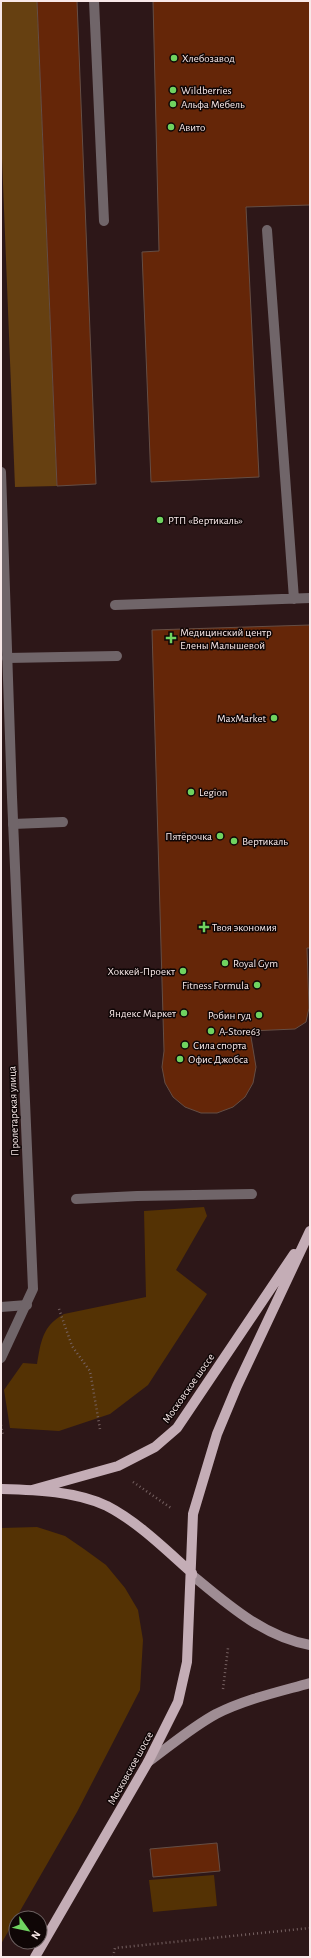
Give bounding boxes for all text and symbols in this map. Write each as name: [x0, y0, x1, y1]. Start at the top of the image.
marker: Хлебозавод: [169, 53, 179, 63]
place label: Хлебозавод: [182, 53, 235, 64]
marker: Wildberries: [168, 85, 178, 95]
place label: Wildberries: [181, 85, 232, 96]
marker: Альфа Мебель: [168, 99, 178, 109]
place label: Альфа Мебель: [181, 99, 245, 110]
marker: Авито: [166, 122, 176, 132]
place label: Авито: [179, 122, 205, 133]
marker: РТП «Вертикаль»: [155, 515, 165, 525]
place label: РТП «Вертикаль»: [168, 515, 243, 526]
place label: Медицинский центр Елены Малышевой: [180, 627, 272, 651]
marker: Медицинский центр Елены Малышевой: [165, 632, 177, 644]
place label: MaxMarket: [217, 713, 266, 724]
marker: MaxMarket: [269, 713, 279, 723]
marker: Legion: [186, 787, 196, 797]
place label: Legion: [199, 787, 227, 798]
place label: Пятёрочка: [165, 831, 212, 842]
marker: Пятёрочка: [215, 831, 225, 841]
marker: Вертикаль: [229, 836, 239, 846]
place label: Вертикаль: [242, 836, 288, 847]
marker: Твоя экономия: [199, 922, 209, 932]
place label: Твоя экономия: [212, 922, 277, 933]
marker: Royal Gym: [220, 958, 230, 968]
place label: Royal Gym: [233, 958, 278, 969]
place label: Хоккей-Проект: [107, 966, 175, 977]
marker: Хоккей-Проект: [178, 966, 188, 976]
place label: Fitness Formula: [182, 980, 249, 991]
marker: Fitness Formula: [252, 980, 262, 990]
place label: Яндекс Маркет: [109, 1008, 176, 1019]
marker: Яндекс Маркет: [179, 1008, 189, 1018]
place label: Робин гуд: [208, 1010, 251, 1021]
marker: Робин гуд: [254, 1010, 264, 1020]
marker: A-Store63: [206, 1026, 216, 1036]
place label: A-Store63: [219, 1026, 261, 1037]
marker: Сила спорта: [180, 1040, 190, 1050]
place label: Сила спорта: [193, 1040, 247, 1051]
marker: Офис Джобса: [175, 1054, 185, 1064]
place label: Офис Джобса: [188, 1054, 248, 1065]
street label: Пролетарская улица: [6, 1066, 21, 1156]
street label: Московское шоссе: [160, 1351, 216, 1425]
street label: Московское шоссе: [106, 1730, 155, 1807]
north arrow: [8, 1910, 48, 1950]
text: N: [29, 1929, 43, 1941]

